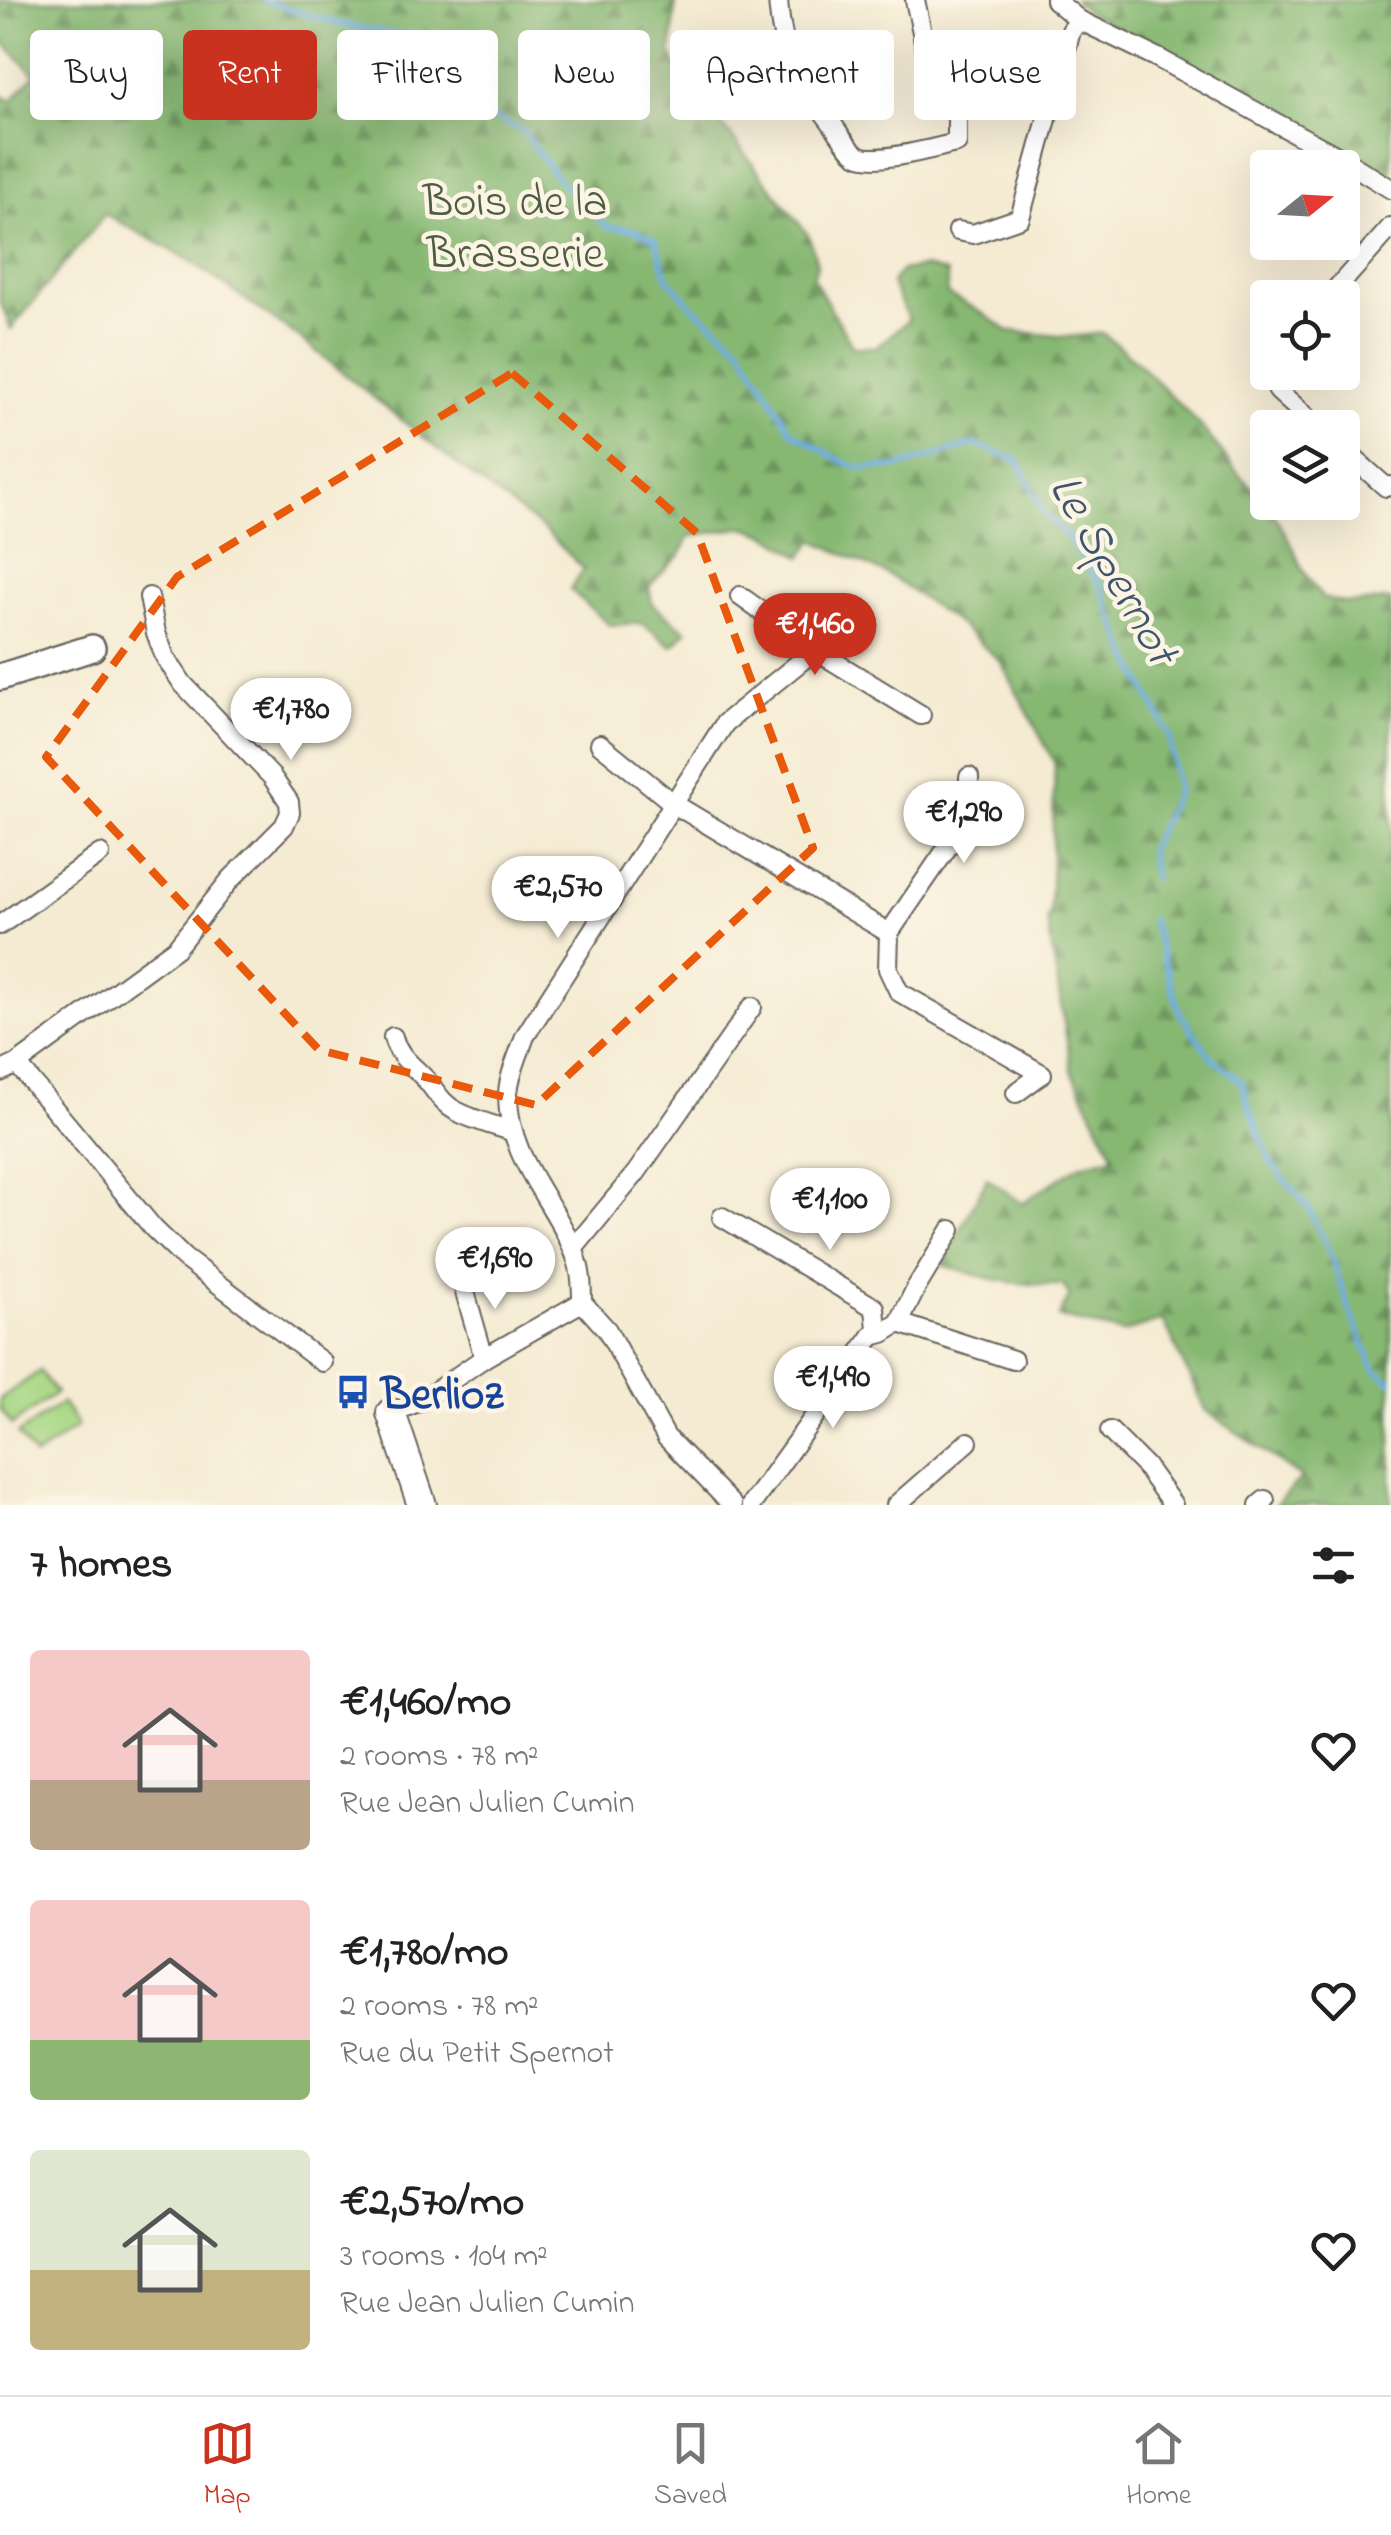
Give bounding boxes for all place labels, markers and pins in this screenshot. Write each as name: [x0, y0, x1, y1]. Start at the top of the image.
pin: €1,460: [734, 593, 896, 678]
pin: €1,780: [210, 678, 372, 763]
pin: €1,290: [883, 781, 1045, 866]
pin: €2,570: [477, 856, 639, 941]
pin: €1,100: [749, 1168, 911, 1253]
pin: €1,690: [414, 1227, 576, 1312]
pin: €1,490: [752, 1346, 914, 1431]
place label: Berlioz: [379, 1364, 504, 1430]
bus stop icon: Berlioz: [334, 1373, 372, 1411]

